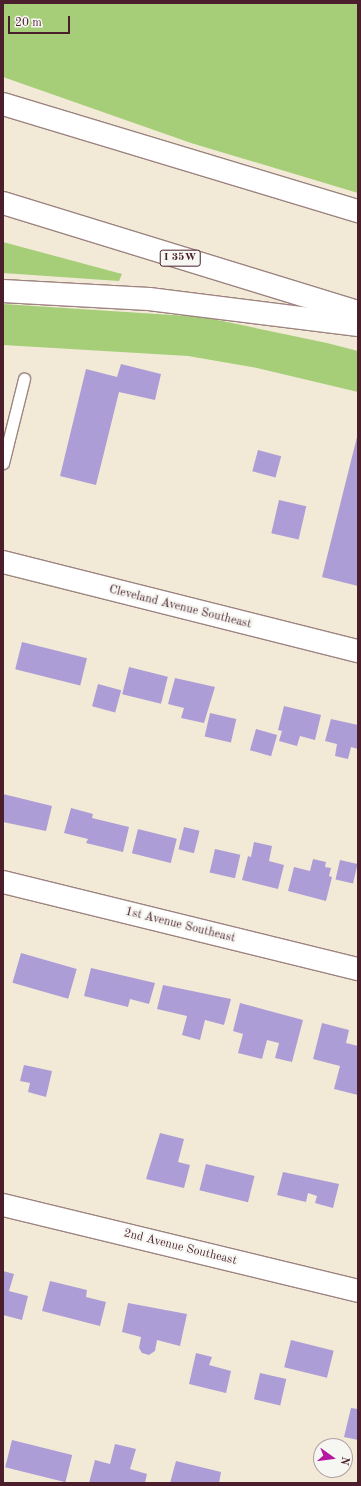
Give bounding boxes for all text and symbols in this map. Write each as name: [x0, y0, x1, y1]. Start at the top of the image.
scale bar: [10, 8, 72, 34]
text: 20 m: [15, 17, 42, 29]
road number: I 35W: [159, 249, 201, 267]
street label: Cleveland Avenue Southeast: [107, 583, 253, 633]
street label: 1st Avenue Southeast: [124, 905, 236, 947]
street label: 2nd Avenue Southeast: [122, 1227, 238, 1269]
north arrow: [313, 1438, 353, 1478]
text: N: [338, 1455, 351, 1466]

